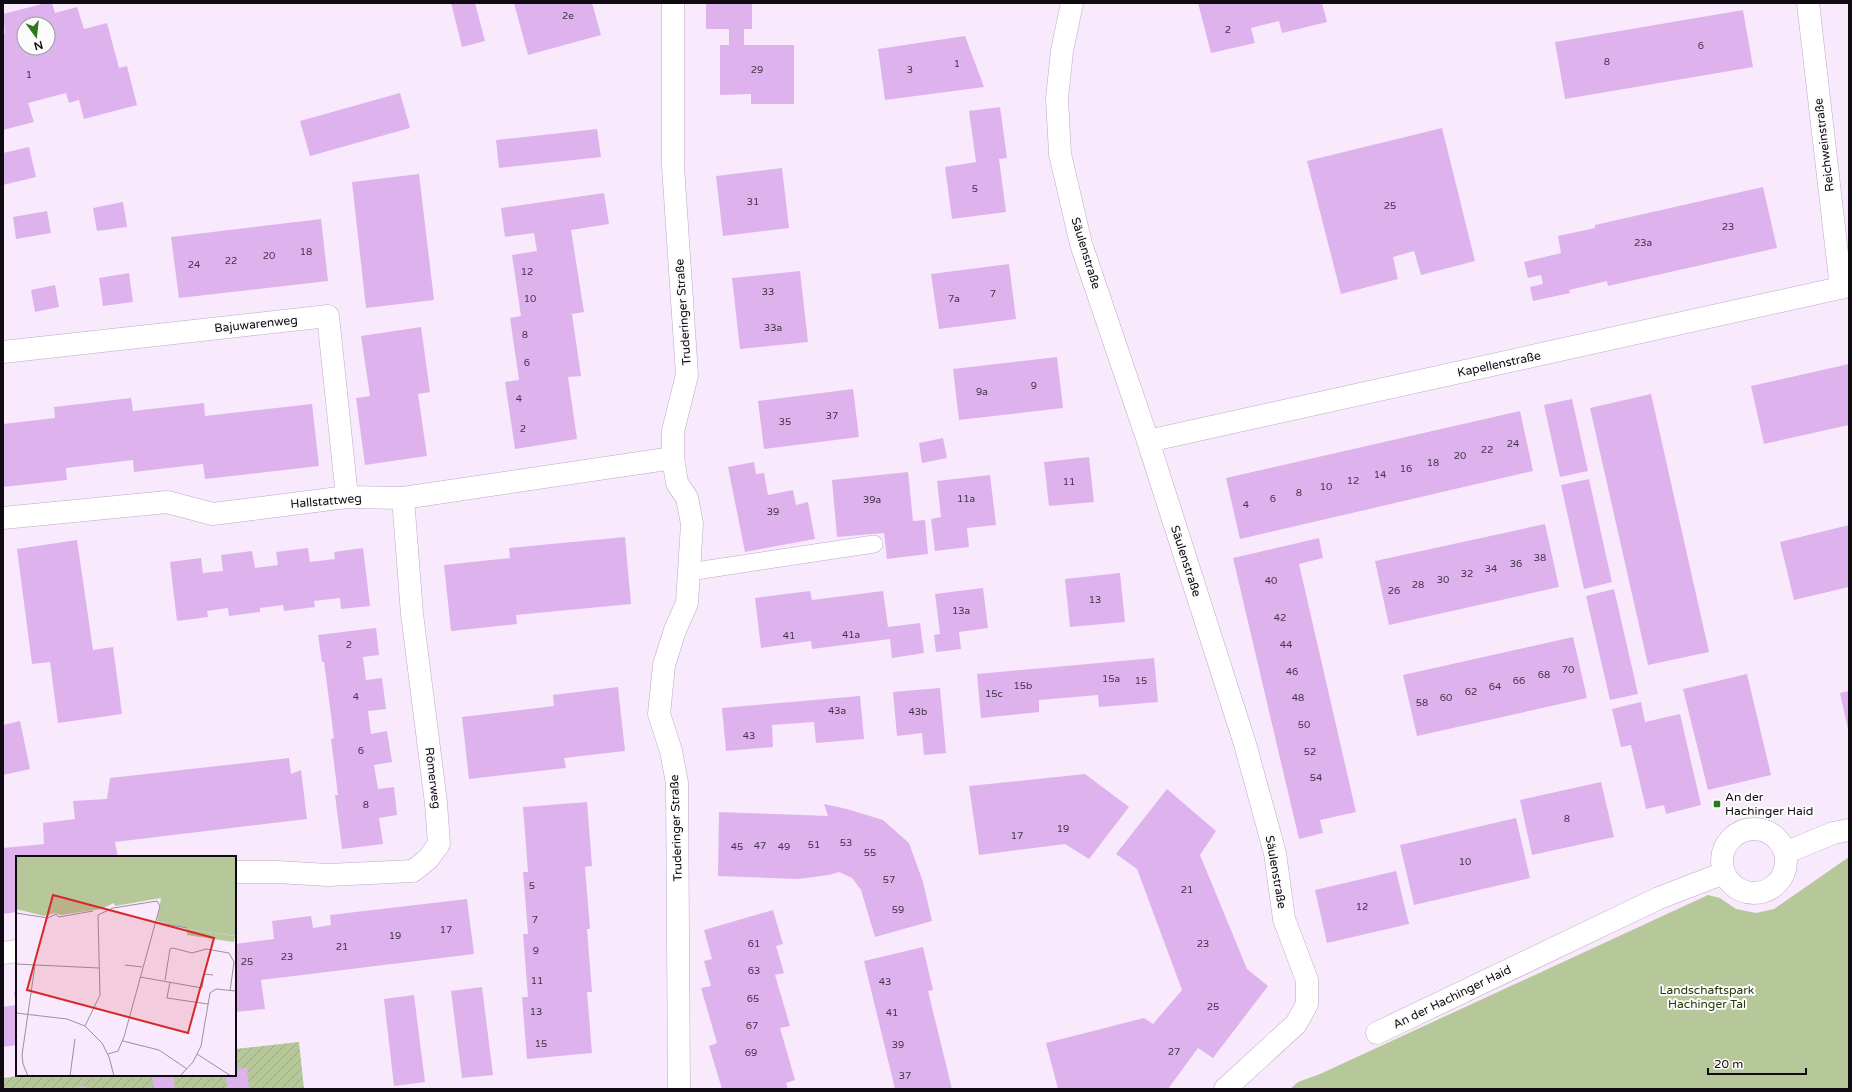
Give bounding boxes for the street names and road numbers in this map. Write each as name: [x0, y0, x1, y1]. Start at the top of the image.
street label: Reichweinstraße: [1811, 97, 1837, 193]
street label: Säulenstraße: [1068, 215, 1104, 291]
street label: Truderinger Straße: [672, 258, 694, 366]
street label: Bajuwarenweg: [214, 313, 298, 335]
street label: Kapellenstraße: [1456, 348, 1542, 380]
street label: Hallstattweg: [290, 491, 362, 511]
street label: Säulenstraße: [1168, 524, 1204, 599]
street label: Römerweg: [422, 746, 444, 810]
street label: Truderinger Straße: [667, 774, 685, 882]
street label: Säulenstraße: [1263, 834, 1289, 910]
street label: An der Hachinger Haid: [1391, 962, 1513, 1032]

